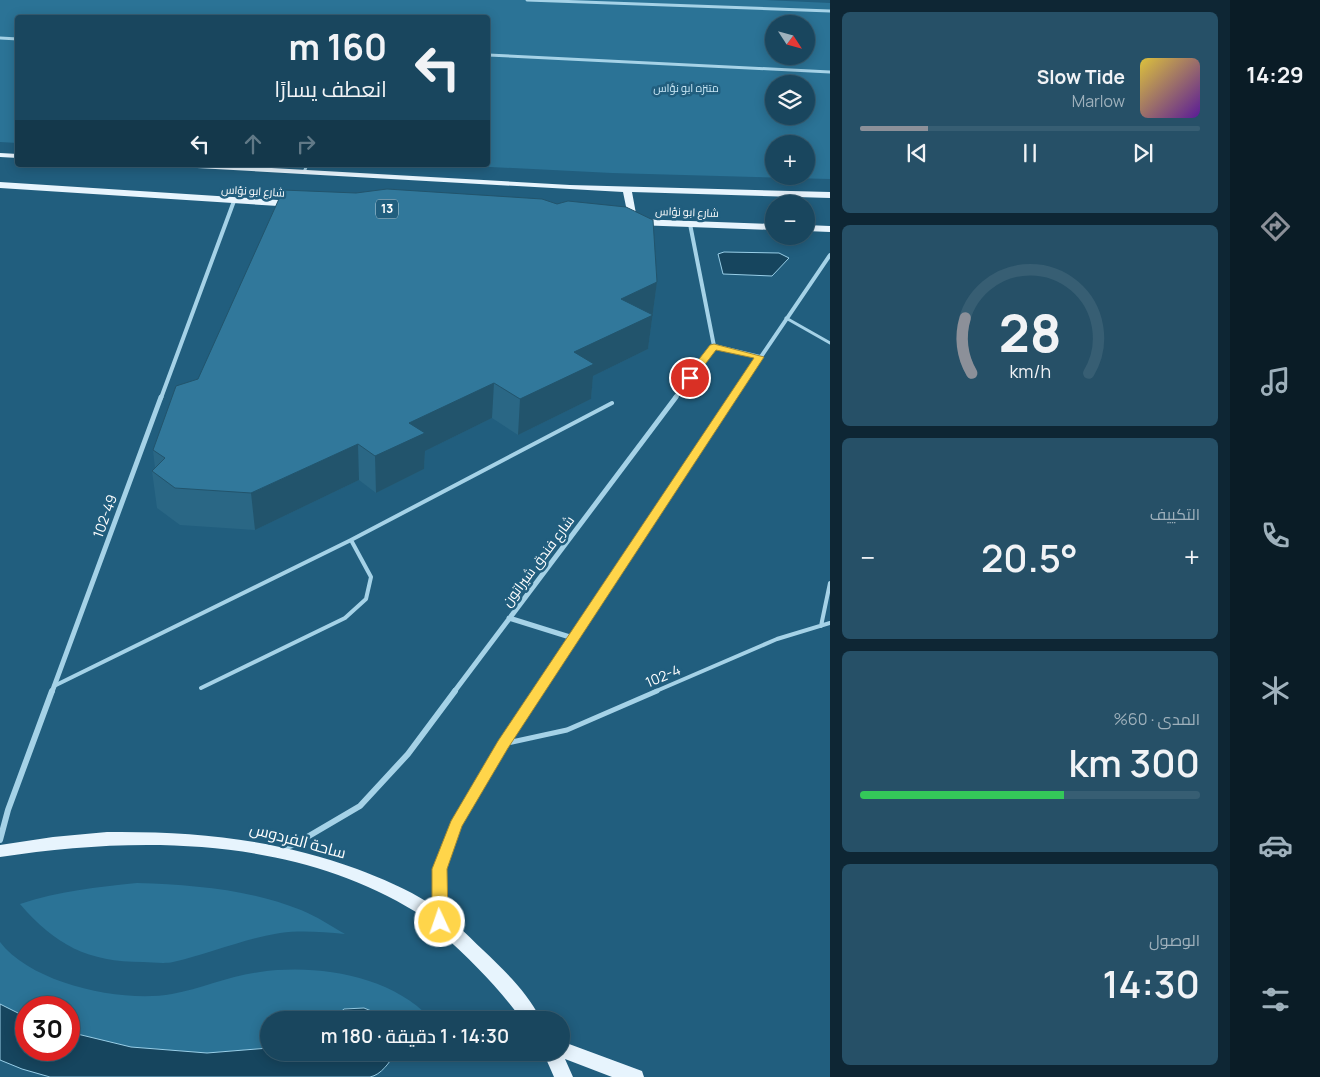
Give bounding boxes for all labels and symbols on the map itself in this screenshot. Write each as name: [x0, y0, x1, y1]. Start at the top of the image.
north arrow: [765, 15, 815, 65]
park label: متنزه ابو نؤاس: [653, 80, 719, 95]
street label: شارع ابو نؤاس: [221, 181, 285, 201]
road number: 13: [376, 200, 398, 218]
street label: شارع ابو نؤاس: [655, 203, 719, 221]
pin: [669, 357, 711, 399]
street label: 102-49: [88, 492, 121, 540]
street label: شارع فندق شيراتون: [497, 511, 578, 610]
street label: 102-4: [642, 660, 683, 691]
street label: ساحة الفردوس: [247, 817, 349, 863]
position arrow: [413, 895, 465, 947]
speed limit sign: 30: [15, 996, 80, 1061]

